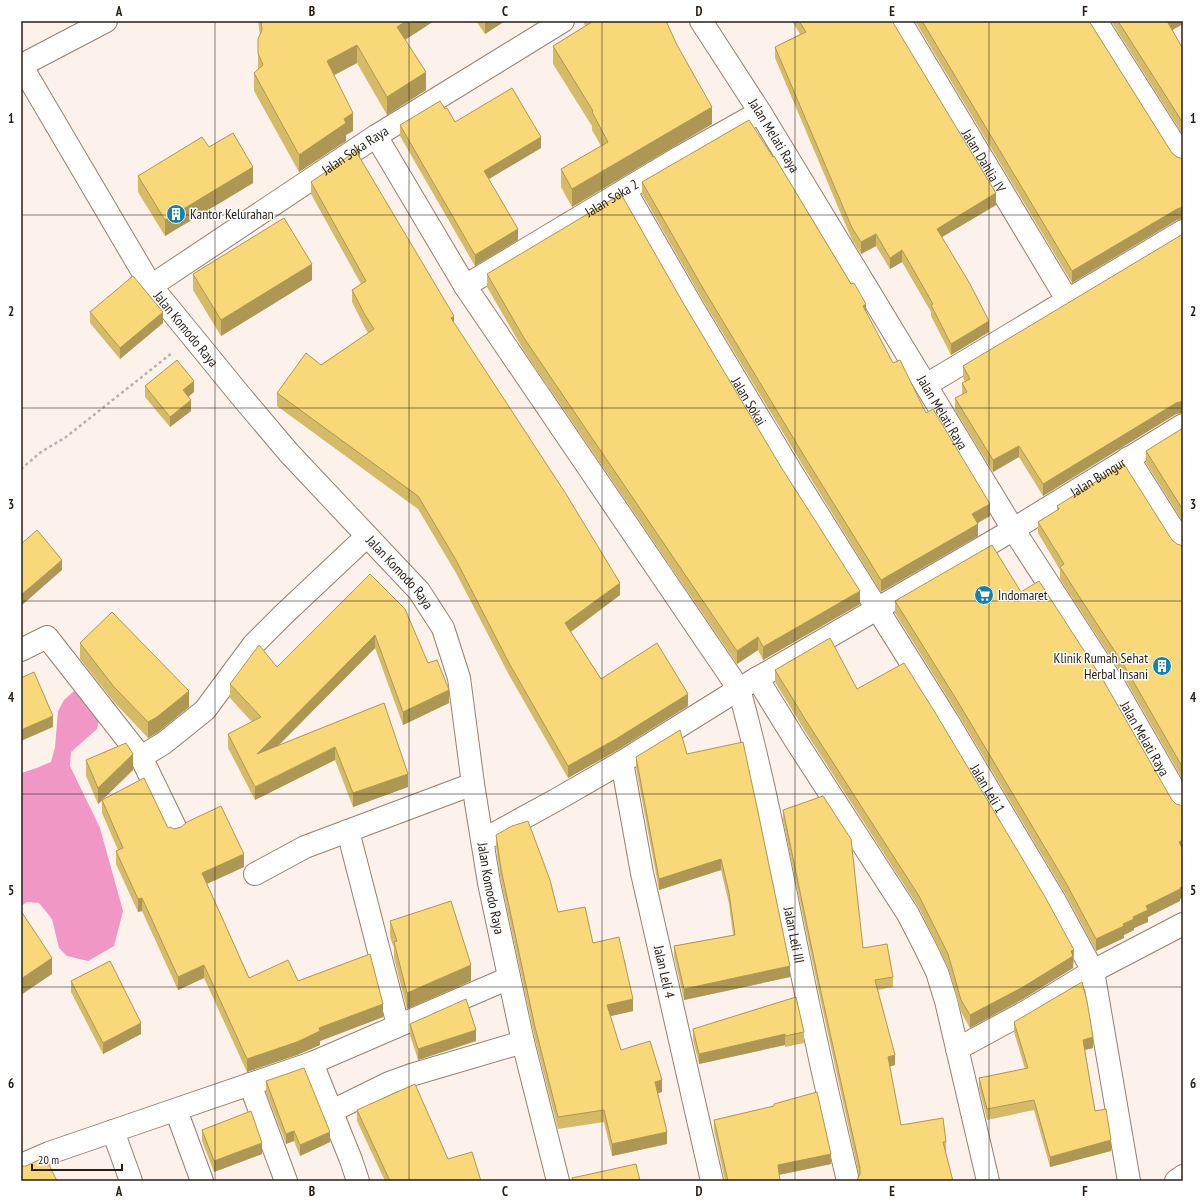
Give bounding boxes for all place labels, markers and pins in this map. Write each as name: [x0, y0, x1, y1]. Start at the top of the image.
building icon: Kantor Kelurahan: [165, 203, 187, 225]
place label: Kantor Kelurahan: [190, 205, 274, 223]
supermarket icon: Indomaret: [973, 584, 995, 606]
place label: Indomaret: [998, 586, 1048, 604]
place label: Klinik Rumah Sehat Herbal Insani: [1054, 649, 1148, 683]
building icon: Klinik Rumah Sehat Herbal Insani: [1151, 655, 1173, 677]

